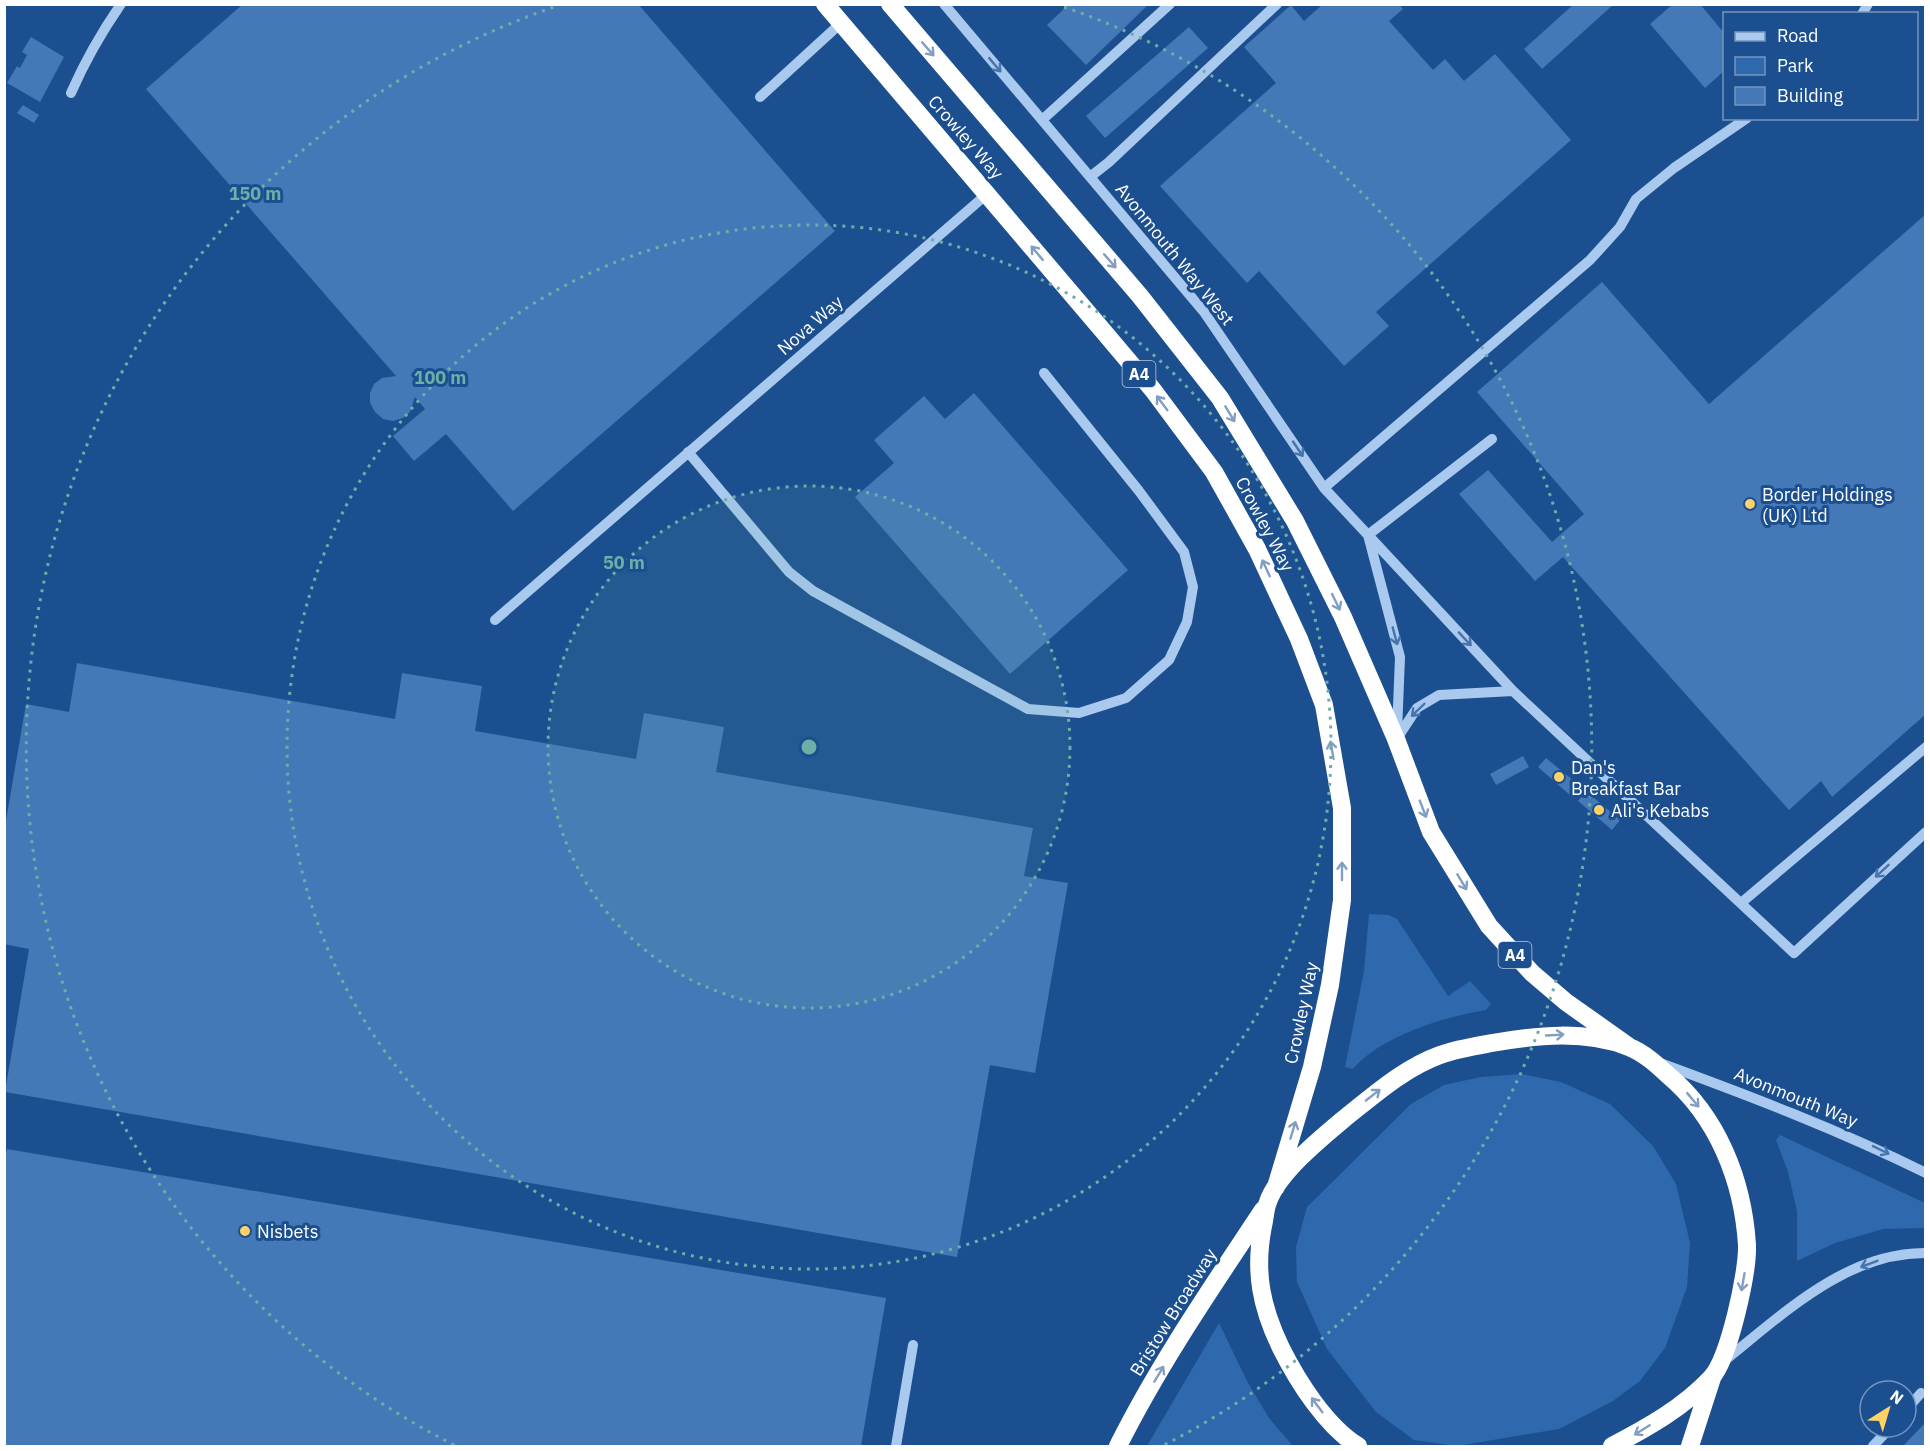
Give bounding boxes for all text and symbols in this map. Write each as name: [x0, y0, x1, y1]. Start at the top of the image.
legend: [1723, 12, 1918, 120]
text: Road: [1777, 24, 1818, 47]
one-way arrow: [921, 41, 935, 56]
text: Park: [1777, 54, 1814, 77]
one-way arrow: [989, 57, 1002, 73]
text: Building: [1777, 84, 1844, 107]
street label: Crowley Way: [923, 90, 1009, 184]
street label: Avonmouth Way West: [1111, 178, 1239, 330]
text: 150 m: [229, 182, 281, 205]
one-way arrow: [1031, 245, 1044, 261]
one-way arrow: [1103, 253, 1116, 269]
street label: Nova Way: [772, 290, 848, 360]
road number: A4: [1122, 361, 1156, 387]
text: 100 m: [414, 366, 466, 389]
one-way arrow: [1156, 395, 1169, 411]
one-way arrow: [1224, 405, 1236, 422]
one-way arrow: [1292, 440, 1304, 457]
street label: Crowley Way: [1230, 473, 1300, 575]
place label: Border Holdings (UK) Ltd: [1762, 483, 1893, 527]
marker: Border Holdings (UK) Ltd: [1743, 497, 1757, 511]
text: 50 m: [603, 551, 645, 574]
one-way arrow: [1259, 559, 1271, 577]
one-way arrow: [1330, 593, 1342, 611]
one-way arrow: [1389, 626, 1401, 645]
one-way arrow: [1458, 631, 1472, 646]
one-way arrow: [1411, 703, 1426, 717]
centre of rings: [799, 737, 819, 757]
one-way arrow: [1326, 741, 1337, 760]
place label: Dan's Breakfast Bar: [1571, 756, 1681, 800]
marker: Dan's Breakfast Bar: [1552, 770, 1566, 784]
one-way arrow: [1418, 799, 1429, 818]
place label: Ali's Kebabs: [1611, 799, 1709, 822]
marker: Ali's Kebabs: [1592, 803, 1606, 817]
one-way arrow: [1336, 861, 1348, 881]
one-way arrow: [1875, 864, 1890, 878]
one-way arrow: [1456, 873, 1468, 890]
road number: A4: [1498, 942, 1532, 968]
street label: Crowley Way: [1279, 960, 1323, 1066]
one-way arrow: [1544, 1029, 1564, 1040]
street label: Avonmouth Way: [1731, 1062, 1861, 1132]
one-way arrow: [1365, 1089, 1381, 1102]
one-way arrow: [1686, 1092, 1700, 1107]
one-way arrow: [1288, 1121, 1299, 1140]
one-way arrow: [1871, 1145, 1889, 1157]
place label: Nisbets: [257, 1220, 318, 1243]
marker: Nisbets: [238, 1224, 252, 1238]
street label: Bristow Broadway: [1124, 1244, 1222, 1380]
one-way arrow: [1860, 1259, 1878, 1270]
one-way arrow: [1737, 1272, 1748, 1292]
one-way arrow: [1153, 1366, 1165, 1383]
north arrow: [1858, 1379, 1918, 1439]
text: N: [1886, 1386, 1908, 1408]
one-way arrow: [1311, 1398, 1324, 1414]
one-way arrow: [1634, 1425, 1651, 1437]

